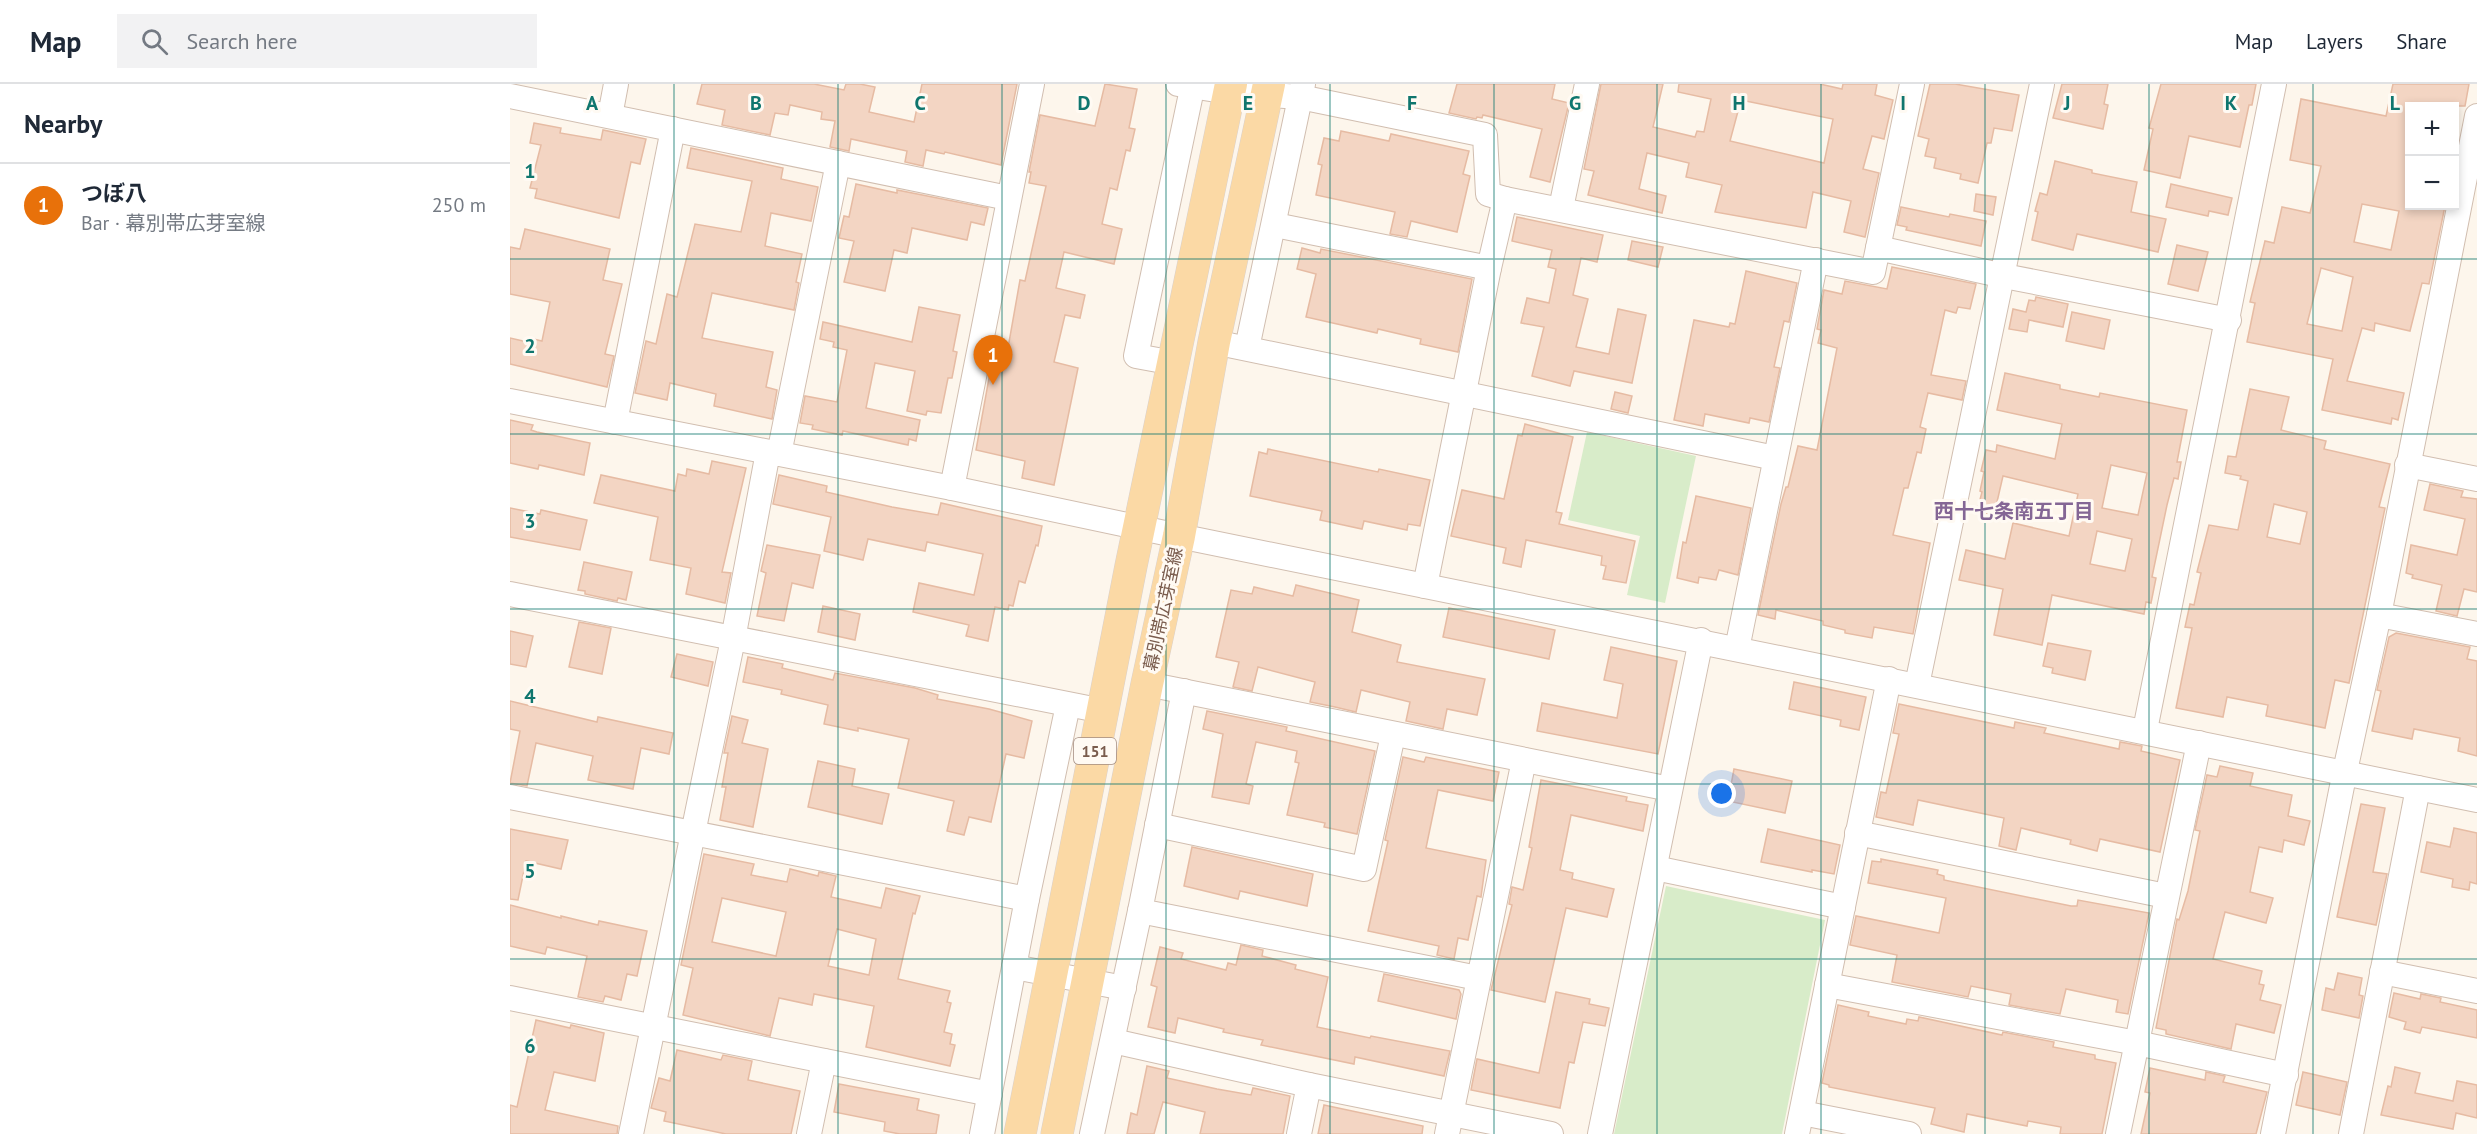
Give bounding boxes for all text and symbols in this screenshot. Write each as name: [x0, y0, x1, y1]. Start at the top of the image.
search box: [117, 14, 537, 68]
text: Map: [30, 23, 81, 60]
icon: search: [138, 25, 171, 58]
text: Search here: [186, 27, 297, 55]
text: Map: [2235, 28, 2273, 55]
text: Layers: [2306, 28, 2363, 55]
text: Share: [2396, 28, 2447, 55]
text: A: [586, 90, 599, 116]
text: B: [750, 90, 762, 116]
text: C: [914, 90, 926, 116]
text: D: [1078, 90, 1091, 116]
text: E: [1243, 90, 1253, 116]
text: F: [1407, 90, 1417, 116]
text: G: [1569, 90, 1581, 116]
text: H: [1732, 90, 1746, 116]
text: I: [1900, 90, 1906, 116]
text: J: [2063, 90, 2070, 116]
text: K: [2225, 90, 2238, 116]
text: L: [2390, 90, 2401, 116]
map controls: [2405, 102, 2459, 210]
button: +: [2405, 102, 2459, 156]
text: Nearby: [24, 107, 102, 140]
button: −: [2405, 156, 2459, 210]
text: 1: [524, 158, 536, 184]
text: つぼ八: [81, 179, 147, 207]
text: 1: [38, 192, 49, 218]
text: 250 m: [432, 192, 486, 218]
text: Bar · 幕別帯広芽室線: [81, 210, 265, 236]
text: 2: [524, 333, 536, 359]
pin: 1: [974, 336, 1012, 385]
district label: 西十七条南五丁目: [1934, 498, 2094, 524]
text: 3: [524, 508, 536, 534]
street label: 幕別帯広芽室線: [1139, 545, 1187, 673]
text: 4: [524, 683, 536, 709]
road number: 151: [1074, 738, 1116, 764]
your location: [1707, 779, 1736, 808]
text: 5: [524, 858, 536, 884]
text: 6: [524, 1033, 536, 1059]

